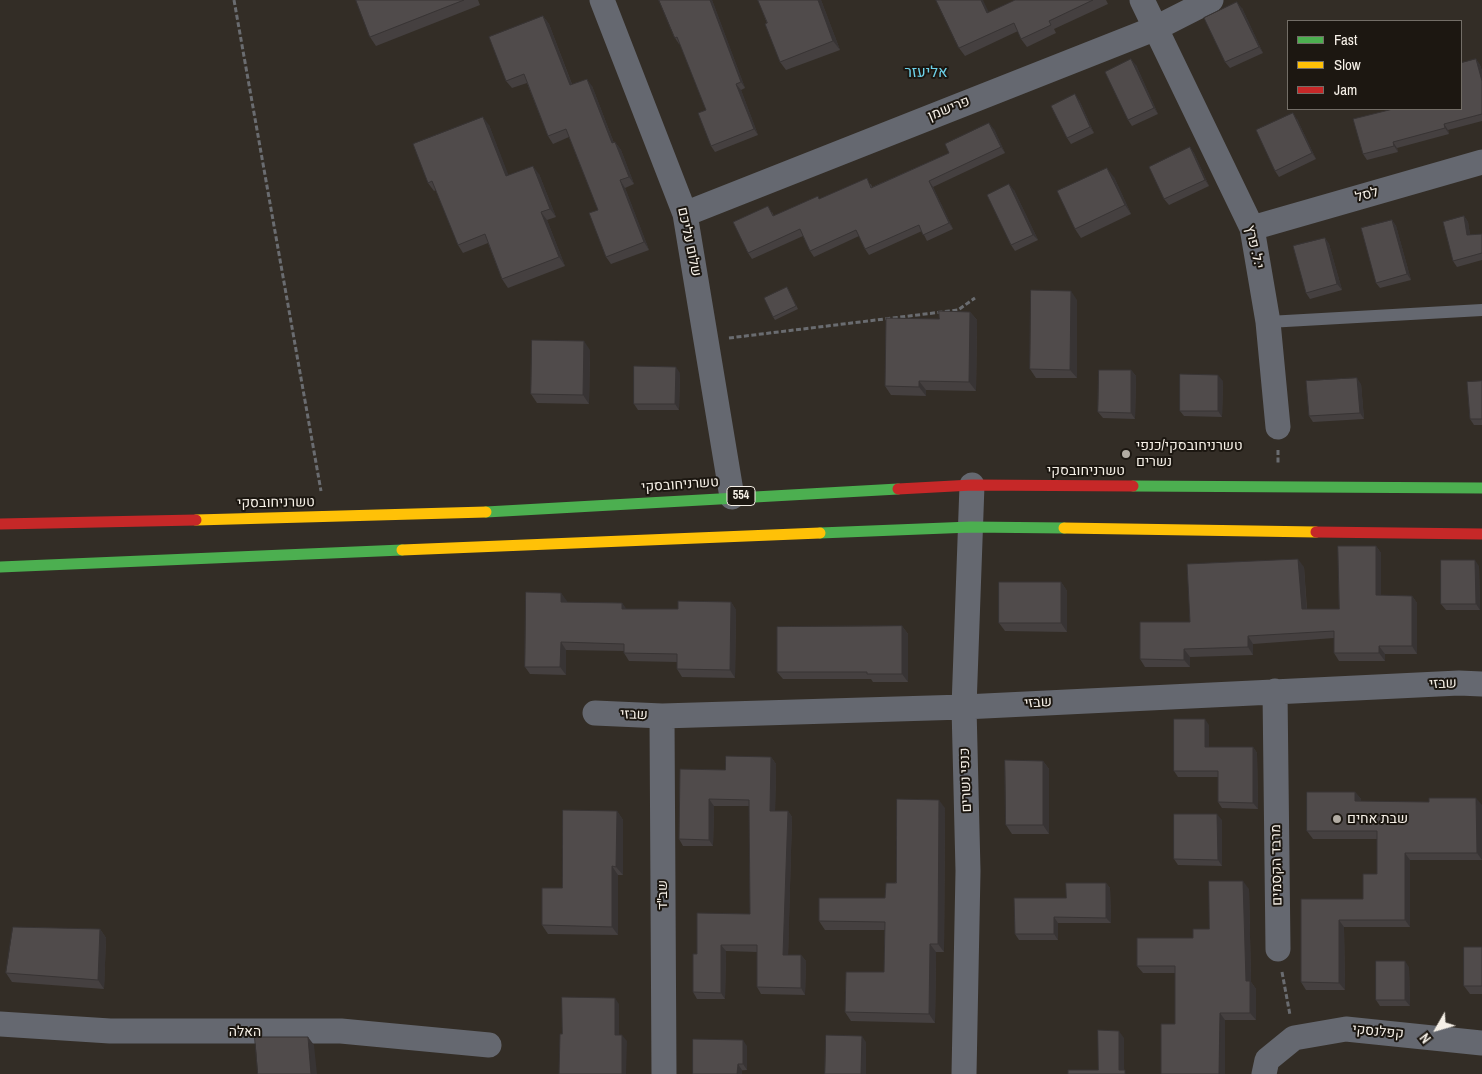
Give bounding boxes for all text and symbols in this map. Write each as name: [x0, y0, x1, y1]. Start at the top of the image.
legend: [1287, 20, 1462, 110]
text: Fast: [1334, 29, 1357, 50]
text: Slow: [1334, 54, 1361, 75]
district label: אליעזר: [904, 64, 948, 82]
text: Jam: [1334, 79, 1357, 100]
street label: פרישמן: [926, 93, 972, 125]
street label: לסל: [1353, 184, 1381, 206]
street label: שלום עליכם: [673, 206, 705, 278]
street label: י.ל. פרץ: [1241, 224, 1267, 270]
place label: טשרניחובסקי/כנפי נשרים: [1136, 438, 1243, 471]
marker: טשרניחובסקי/כנפי נשרים: [1120, 448, 1132, 460]
street label: טשרניחובסקי: [1047, 463, 1125, 479]
street label: טשרניחובסקי: [641, 474, 719, 496]
road number: 554: [727, 486, 755, 506]
street label: טשרניחובסקי: [237, 494, 315, 512]
street label: שבזי: [1429, 675, 1457, 693]
street label: שבזי: [1024, 694, 1052, 712]
street label: שבזי: [620, 706, 648, 724]
street label: כנפי נשרים: [956, 747, 976, 813]
place label: שבת אחים: [1347, 811, 1408, 827]
marker: שבת אחים: [1331, 813, 1343, 825]
street label: מרבד הקסמים: [1268, 824, 1286, 906]
street label: שב''ד: [655, 880, 671, 910]
north arrow: [1412, 1004, 1462, 1054]
street label: קפלנסקי: [1352, 1021, 1404, 1043]
street label: האלה: [229, 1024, 261, 1040]
text: N: [1416, 1029, 1435, 1047]

